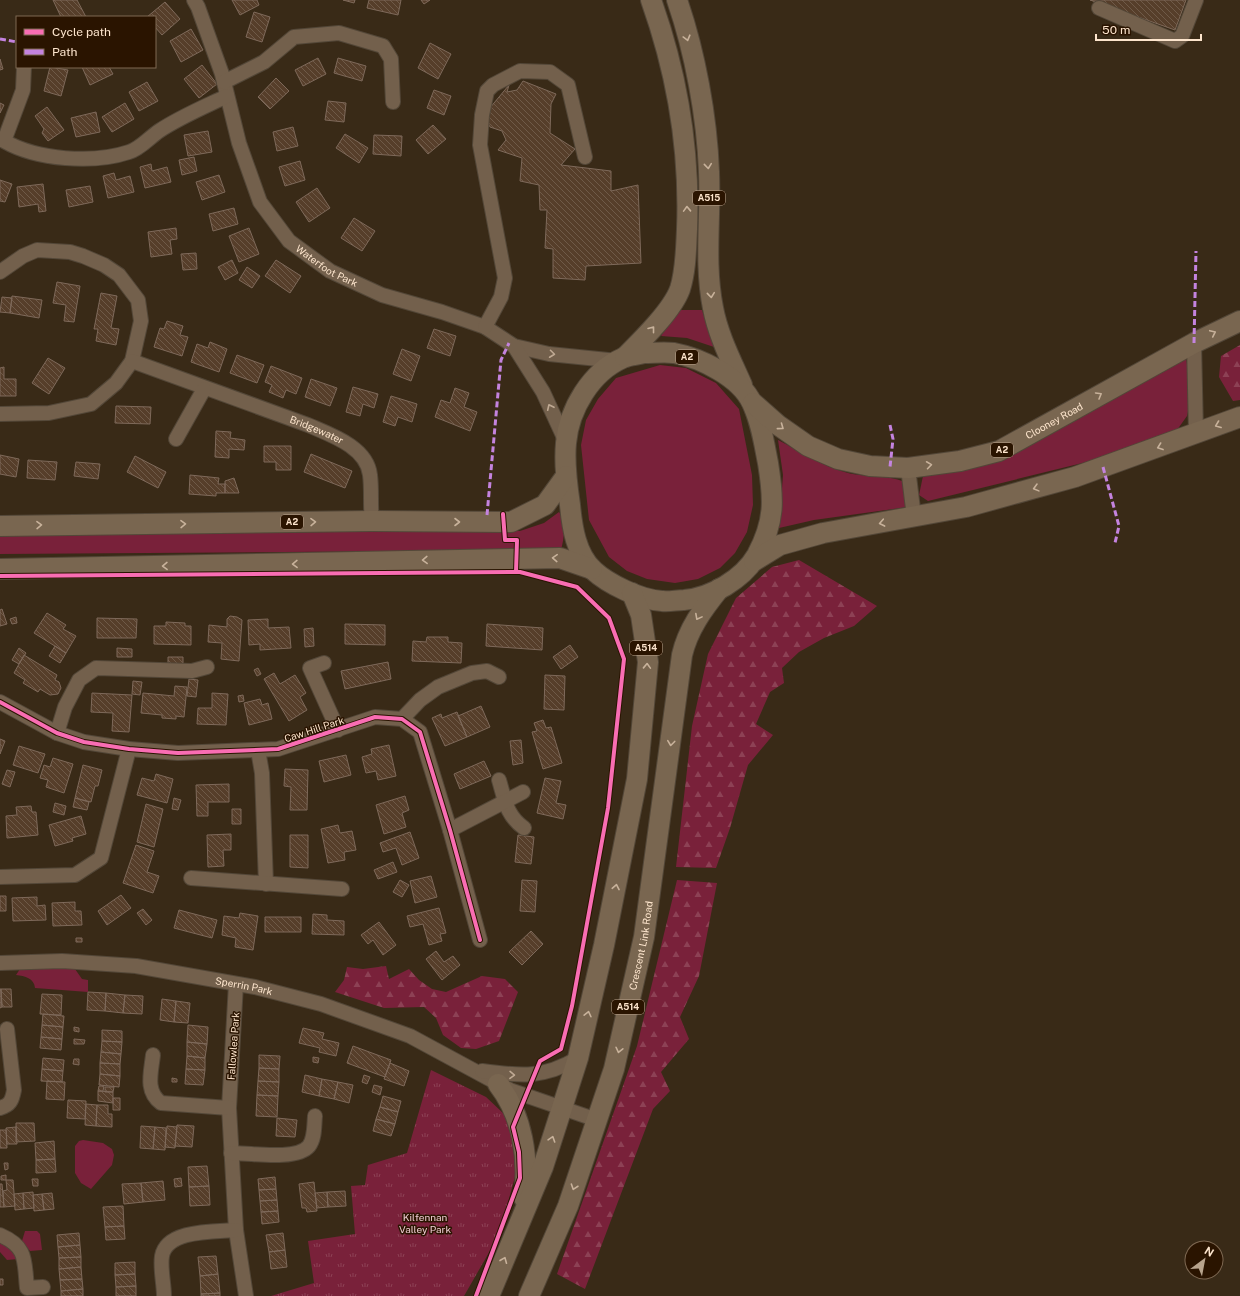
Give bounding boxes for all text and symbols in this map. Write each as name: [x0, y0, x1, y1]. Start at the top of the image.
legend: [16, 16, 156, 68]
scale bar: [1096, 16, 1201, 42]
text: 50 m: [1102, 23, 1130, 37]
text: Cycle path: [52, 25, 111, 39]
one-way arrow: [683, 34, 691, 41]
text: Path: [52, 45, 78, 59]
one-way arrow: [704, 163, 713, 169]
road number: A515: [693, 191, 725, 205]
one-way arrow: [683, 206, 691, 212]
street label: Waterfoot Park: [294, 242, 360, 289]
one-way arrow: [706, 292, 715, 298]
one-way arrow: [647, 327, 654, 334]
one-way arrow: [1209, 330, 1217, 338]
one-way arrow: [549, 349, 555, 358]
road number: A2: [676, 350, 698, 364]
one-way arrow: [1095, 393, 1102, 400]
street label: Clooney Road: [1023, 400, 1085, 441]
one-way arrow: [547, 404, 555, 411]
street label: Bridgewater: [288, 413, 346, 446]
one-way arrow: [1215, 421, 1222, 429]
one-way arrow: [777, 422, 784, 429]
road number: A2: [991, 443, 1013, 457]
one-way arrow: [1156, 443, 1163, 451]
one-way arrow: [926, 461, 932, 470]
one-way arrow: [1033, 483, 1040, 492]
road number: A2: [281, 515, 303, 529]
one-way arrow: [310, 518, 316, 526]
one-way arrow: [454, 518, 460, 526]
one-way arrow: [879, 518, 885, 527]
one-way arrow: [180, 519, 186, 528]
one-way arrow: [36, 521, 42, 529]
one-way arrow: [552, 554, 558, 562]
one-way arrow: [422, 556, 428, 564]
one-way arrow: [292, 560, 298, 568]
one-way arrow: [162, 562, 168, 570]
one-way arrow: [695, 613, 703, 620]
road number: A514: [630, 641, 662, 655]
one-way arrow: [643, 663, 652, 669]
street label: Caw Hill Park: [283, 714, 346, 744]
one-way arrow: [666, 740, 675, 746]
one-way arrow: [611, 884, 619, 890]
street label: Crescent Link Road: [626, 900, 655, 991]
street label: Sperrin Park: [214, 974, 274, 997]
road number: A514: [612, 1000, 644, 1014]
street label: Fallowlea Park: [225, 1011, 241, 1080]
one-way arrow: [583, 1011, 592, 1018]
one-way arrow: [615, 1047, 623, 1053]
one-way arrow: [509, 1070, 515, 1079]
one-way arrow: [547, 1136, 556, 1143]
one-way arrow: [571, 1183, 579, 1190]
park label: Kilfennan Valley Park: [399, 1211, 451, 1235]
north arrow: [1184, 1240, 1224, 1280]
text: N: [1202, 1244, 1216, 1259]
one-way arrow: [500, 1257, 508, 1264]

